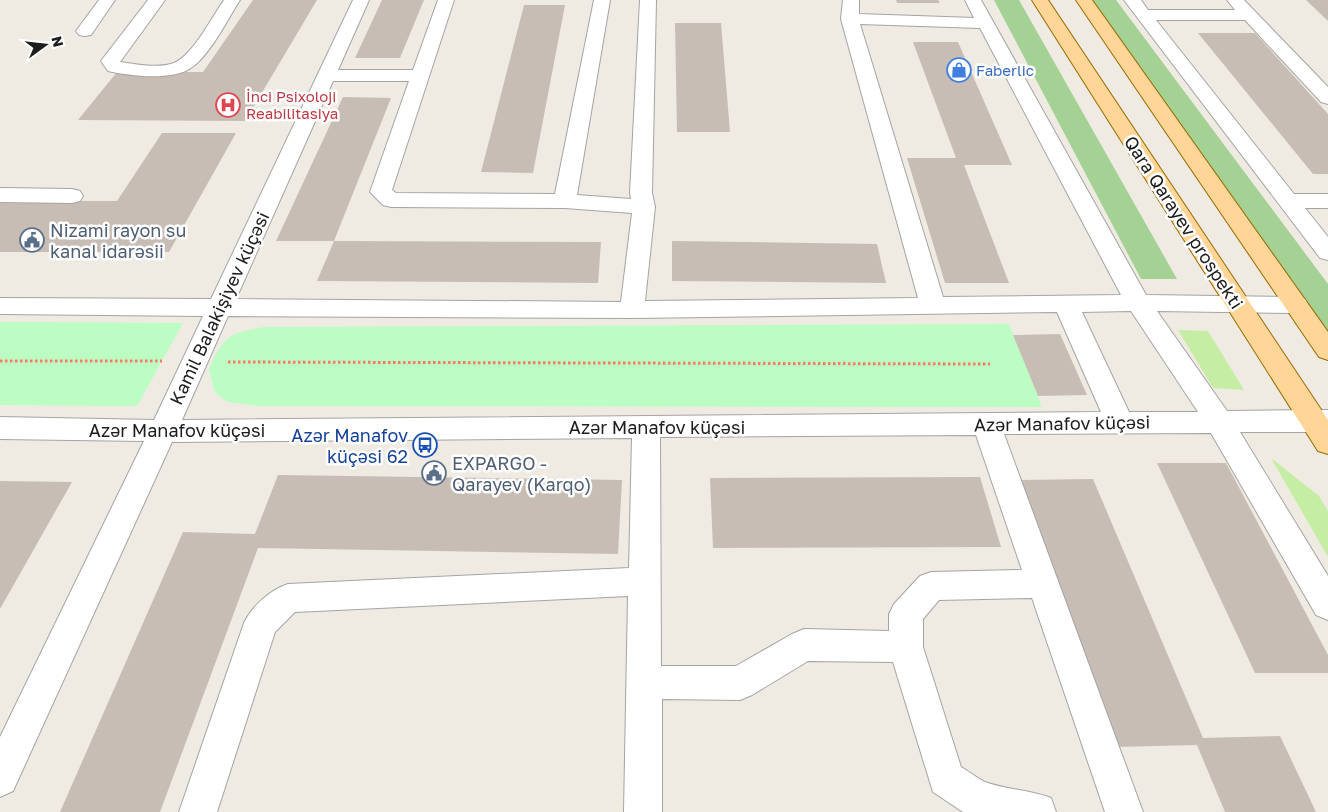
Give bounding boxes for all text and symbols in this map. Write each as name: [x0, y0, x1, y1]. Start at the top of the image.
north arrow: [20, 20, 70, 70]
text: N: [48, 34, 68, 49]
shop icon: Faberlic: [946, 57, 972, 83]
place label: Faberlic: [976, 61, 1034, 79]
place label: İnci Psixoloji Reabilitasiya: [246, 87, 338, 122]
hospital icon: İnci Psixoloji Reabilitasiya: [215, 92, 241, 118]
street label: Qara Qarayev prospekti: [1120, 131, 1248, 313]
street label: Kamil Balakişiyev küçəsi: [165, 208, 273, 408]
place label: Nizami rayon su kanal idarəsii: [50, 219, 186, 262]
public building icon: Nizami rayon su kanal idarəsii: [19, 227, 45, 253]
street label: Azər Manafov küçəsi: [974, 410, 1150, 436]
street label: Azər Manafov küçəsi: [569, 416, 745, 438]
street label: Azər Manafov küçəsi: [89, 419, 265, 441]
place label: Azər Manafov küçəsi 62: [291, 424, 408, 467]
bus stop icon: Azər Manafov küçəsi 62: [412, 432, 438, 458]
place label: EXPARGO - Qarayev (Karqo): [452, 452, 591, 495]
public building icon: EXPARGO - Qarayev (Karqo): [421, 460, 447, 486]

